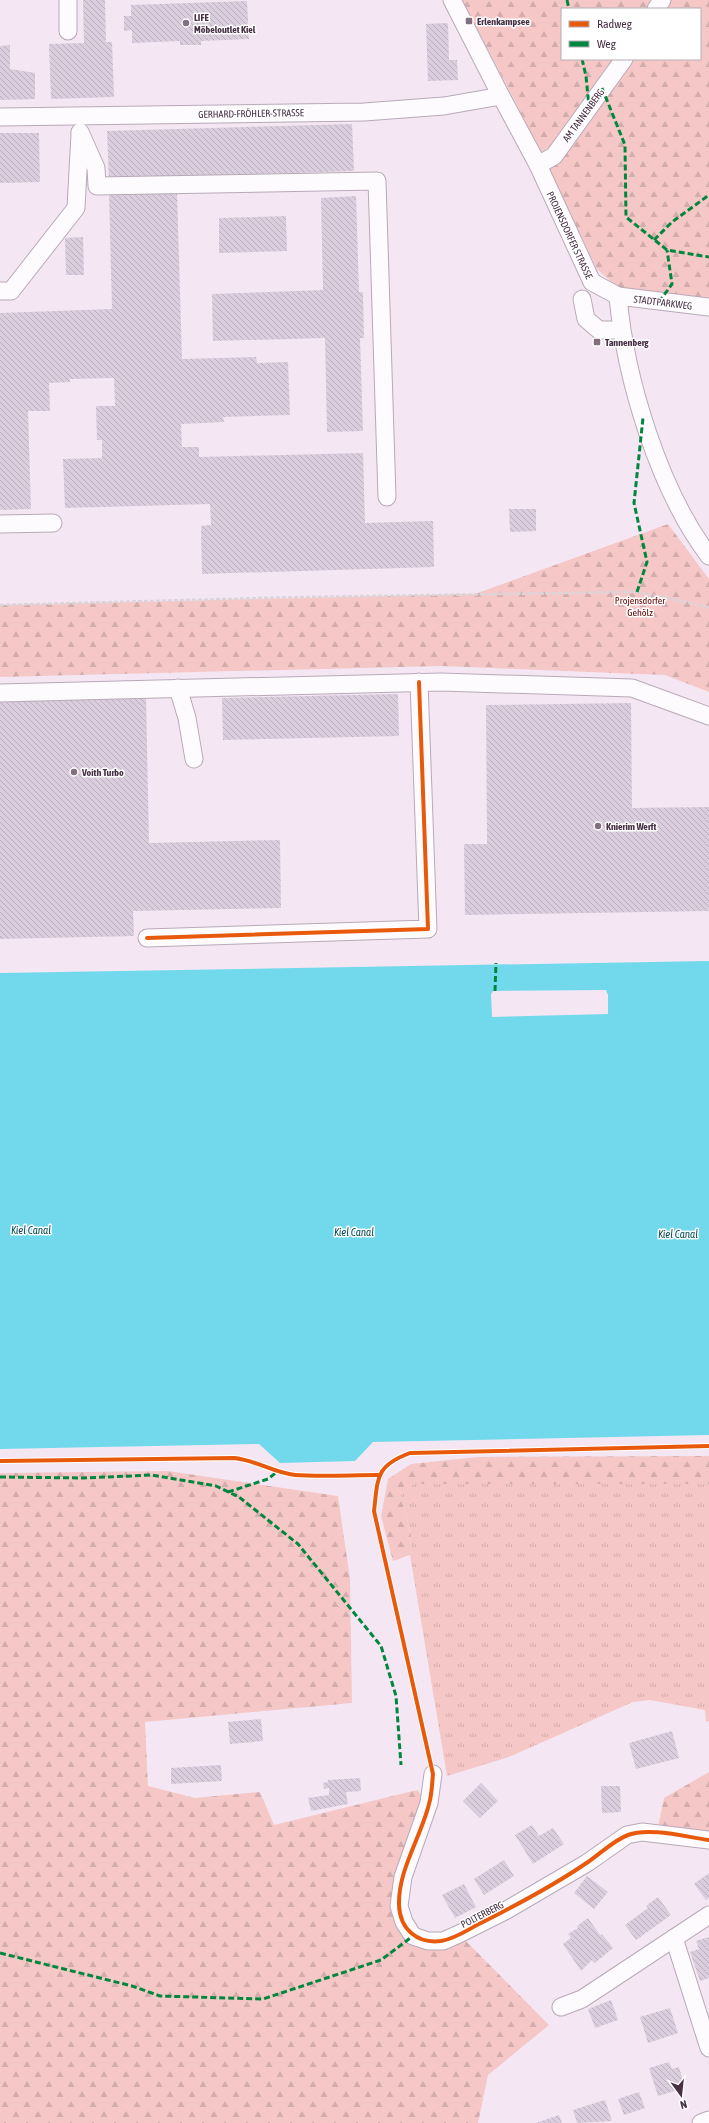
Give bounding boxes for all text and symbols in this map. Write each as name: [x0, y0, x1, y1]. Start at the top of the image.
legend: [561, 8, 701, 60]
place label: LIFE Möbeloutlet Kiel: [194, 12, 256, 35]
marker: Erlenkampsee: [464, 16, 474, 26]
place label: Erlenkampsee: [477, 16, 530, 27]
text: Radweg: [597, 17, 633, 31]
marker: LIFE Möbeloutlet Kiel: [181, 18, 191, 28]
text: Weg: [597, 37, 617, 51]
street label: AM TANNENBERG: [560, 87, 606, 144]
street label: GERHARD-FRÖHLER-STRASSE: [198, 107, 305, 120]
street label: PROJENSDORFER STRASSE: [544, 190, 595, 281]
street label: STADTPARKWEG: [633, 293, 693, 312]
marker: Tannenberg: [592, 337, 602, 347]
place label: Tannenberg: [605, 337, 649, 348]
park label: Projensdorfer Gehölz: [615, 595, 666, 618]
marker: Voith Turbo: [69, 767, 79, 777]
place label: Voith Turbo: [81, 767, 124, 778]
marker: Knierim Werft: [593, 821, 603, 831]
place label: Knierim Werft: [606, 821, 657, 832]
water label: Kiel Canal: [11, 1224, 51, 1236]
water label: Kiel Canal: [334, 1226, 374, 1238]
water label: Kiel Canal: [658, 1228, 698, 1240]
street label: POLTERBERG: [459, 1899, 505, 1930]
north arrow: [661, 2075, 701, 2115]
text: N: [679, 2098, 688, 2111]

